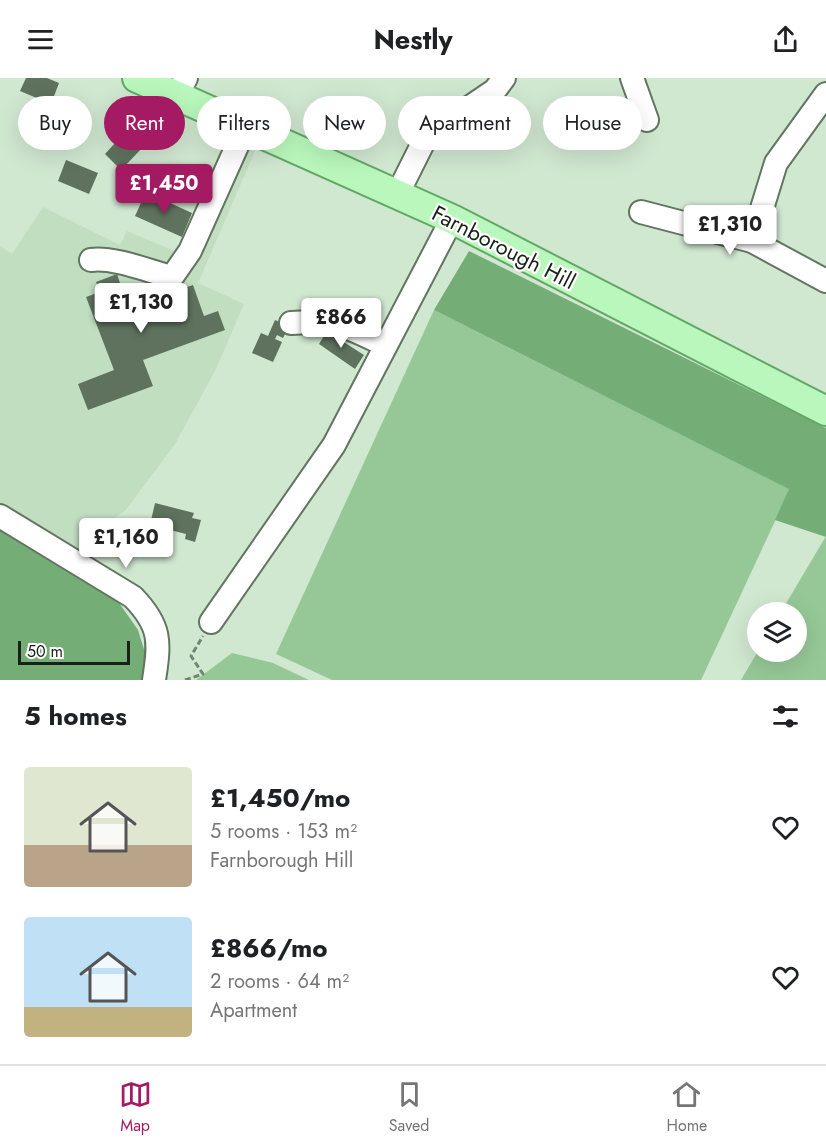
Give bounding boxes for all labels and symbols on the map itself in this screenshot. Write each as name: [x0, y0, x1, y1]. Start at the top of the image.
pin: £1,450: [115, 164, 213, 215]
street label: Farnborough Hill: [427, 197, 581, 297]
pin: £1,310: [681, 205, 779, 256]
pin: £1,130: [92, 283, 190, 334]
pin: £866: [305, 298, 377, 349]
pin: £1,160: [77, 518, 175, 569]
scale bar: [18, 638, 130, 666]

